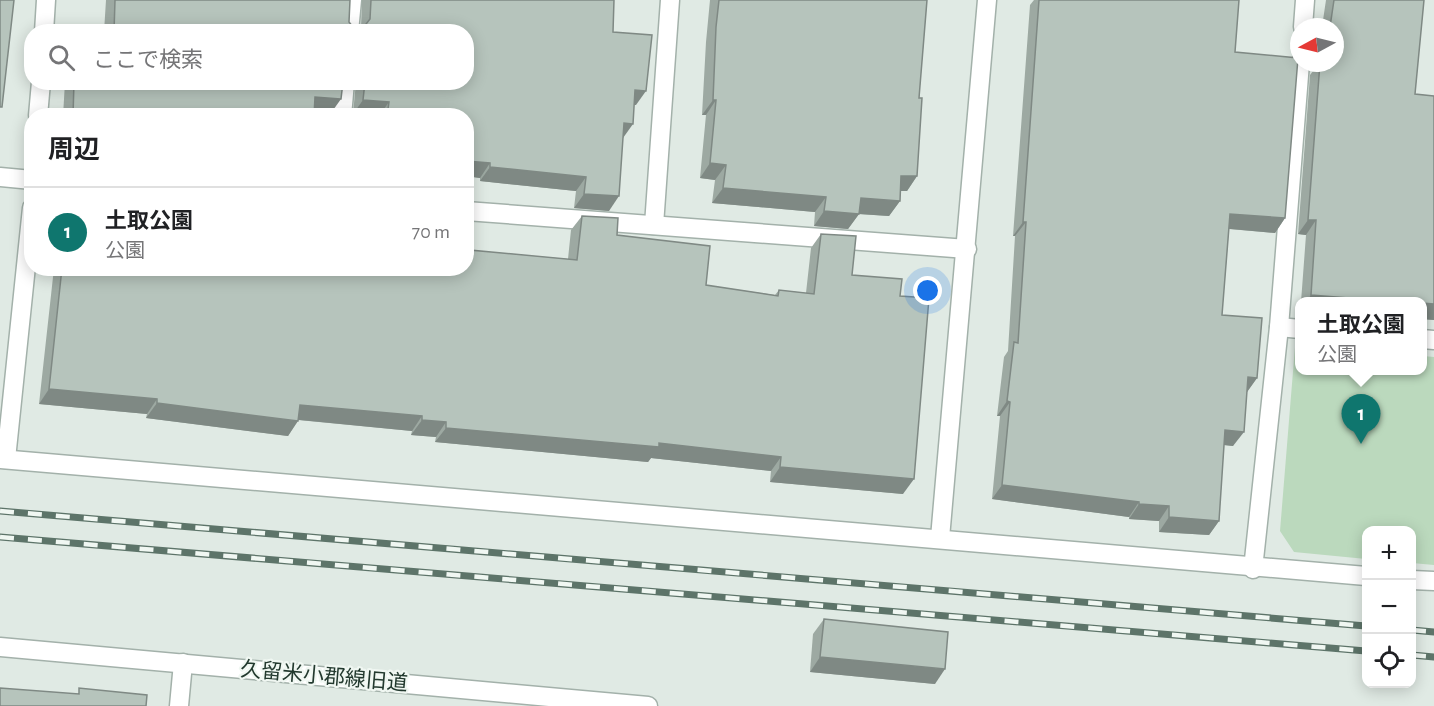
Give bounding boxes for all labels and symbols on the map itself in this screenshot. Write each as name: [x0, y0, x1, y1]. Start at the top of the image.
north arrow: [1290, 18, 1344, 72]
your location: [913, 276, 942, 305]
pin: 1: [1342, 394, 1380, 444]
street label: 久留米小郡線旧道: [239, 658, 409, 694]

